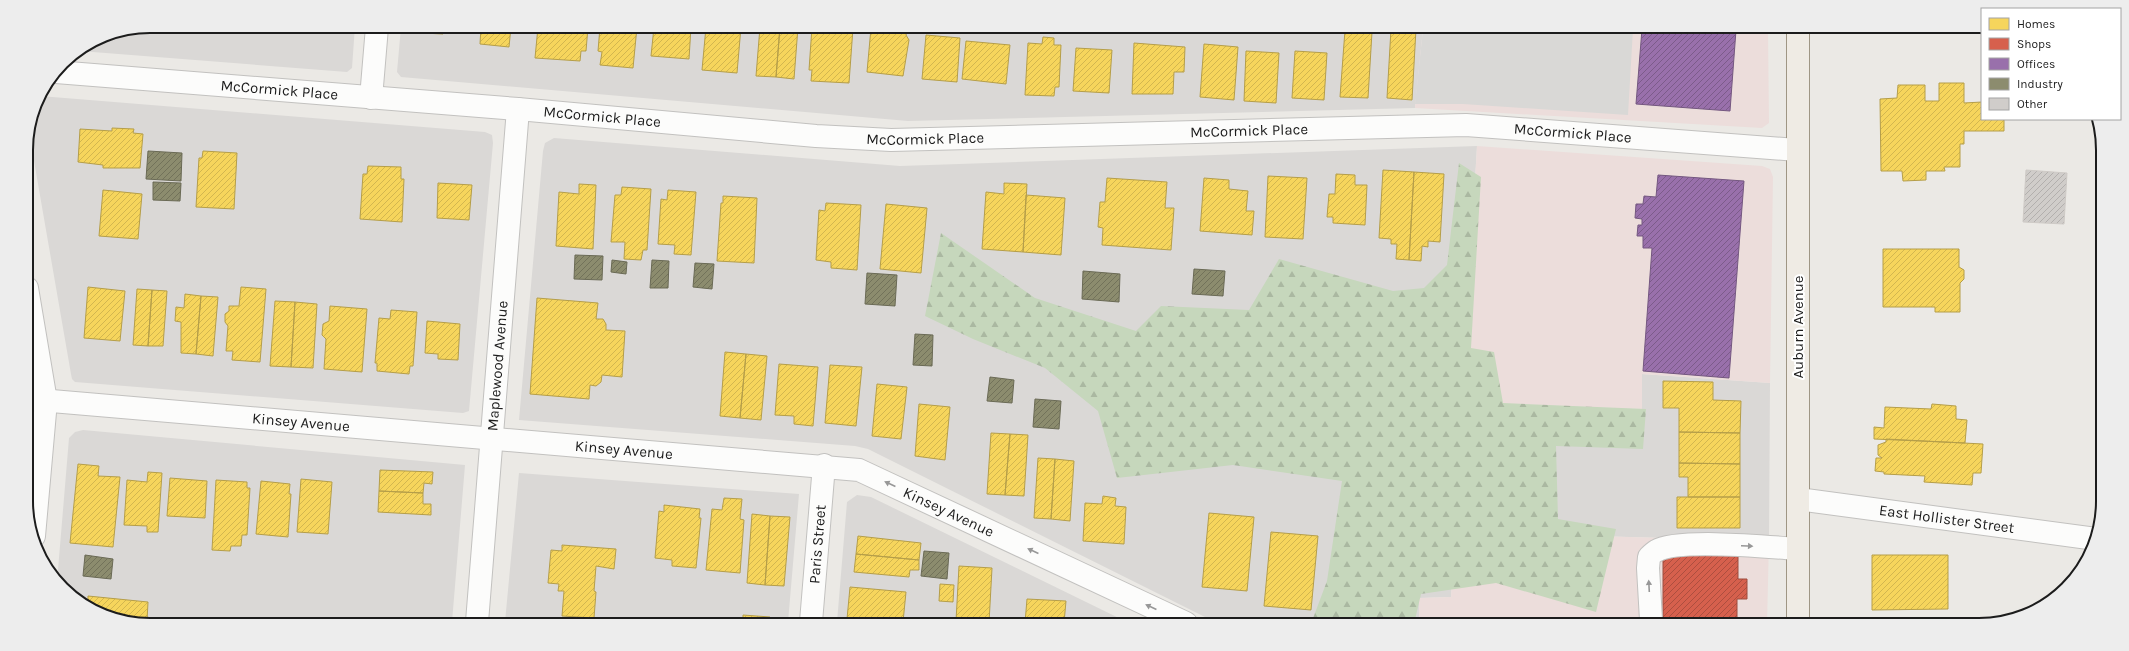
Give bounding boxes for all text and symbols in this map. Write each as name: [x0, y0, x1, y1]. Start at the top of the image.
legend: [1981, 8, 2121, 120]
text: Homes: [2017, 17, 2055, 31]
text: Shops: [2017, 37, 2051, 51]
text: Offices: [2017, 57, 2055, 71]
street label: McCormick Place: [220, 76, 339, 104]
text: Industry: [2017, 77, 2063, 91]
text: Other: [2017, 97, 2048, 111]
street label: McCormick Place: [543, 102, 662, 131]
street label: McCormick Place: [1190, 120, 1308, 141]
street label: McCormick Place: [1513, 120, 1632, 146]
street label: McCormick Place: [866, 129, 984, 149]
street label: Auburn Avenue: [1789, 275, 1807, 379]
street label: Maplewood Avenue: [483, 300, 512, 432]
street label: Kinsey Avenue: [251, 409, 351, 435]
street label: Kinsey Avenue: [574, 437, 674, 463]
one-way arrow: [884, 481, 896, 487]
street label: Kinsey Avenue: [900, 483, 997, 541]
street label: East Hollister Street: [1878, 501, 2016, 537]
street label: Paris Street: [805, 504, 830, 584]
one-way arrow: [1741, 543, 1753, 550]
one-way arrow: [1028, 548, 1039, 554]
one-way arrow: [1645, 580, 1652, 592]
one-way arrow: [1145, 603, 1157, 610]

